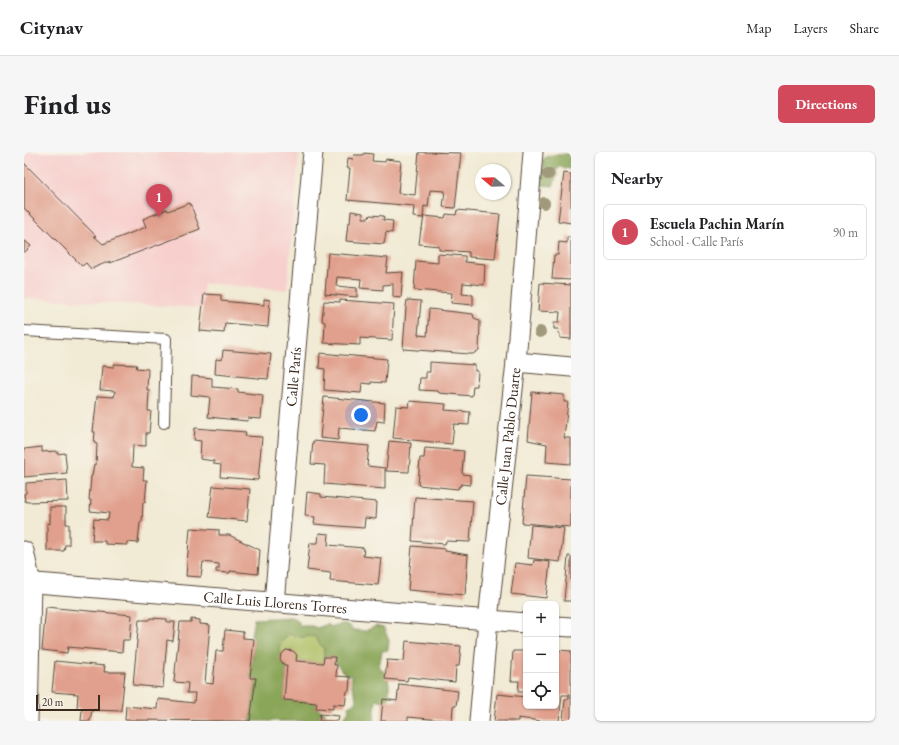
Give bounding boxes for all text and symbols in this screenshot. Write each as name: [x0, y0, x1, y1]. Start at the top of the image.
text: Citynav: [20, 15, 83, 40]
text: Map: [746, 19, 771, 37]
text: Layers: [793, 19, 828, 37]
text: Share: [850, 19, 879, 37]
button: Directions: [778, 85, 875, 123]
text: Find us: [24, 86, 111, 122]
north arrow: [475, 164, 511, 200]
text: Nearby: [611, 167, 663, 189]
pin: 1: [146, 184, 172, 217]
text: Escuela Pachin Marín: [650, 214, 784, 233]
text: 1: [622, 224, 628, 241]
text: 90 m: [833, 224, 858, 241]
text: School · Calle París: [650, 233, 743, 250]
street label: Calle París: [281, 346, 305, 407]
street label: Calle Juan Pablo Duarte: [490, 366, 524, 506]
your location: [351, 405, 371, 425]
street label: Calle Luis Llorens Torres: [203, 587, 348, 617]
map controls: [523, 601, 559, 709]
button: +: [523, 601, 559, 637]
button: −: [523, 637, 559, 673]
button: locate: [523, 673, 559, 709]
scale bar: [36, 693, 100, 712]
text: 20 m: [42, 695, 63, 709]

